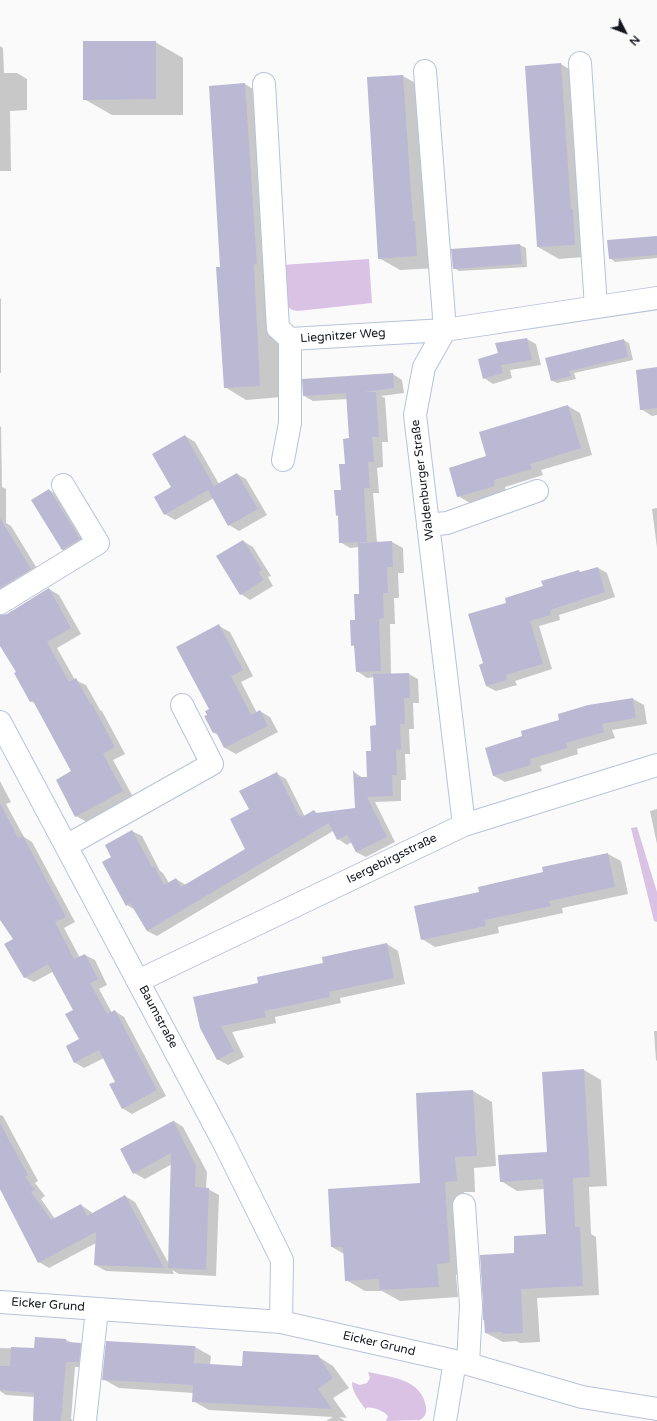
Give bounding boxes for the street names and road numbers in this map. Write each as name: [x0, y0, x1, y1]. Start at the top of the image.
street label: Liegnitzer Weg: [300, 326, 386, 346]
street label: Waldenburger Straße: [408, 419, 438, 541]
street label: Isergebirgsstraße: [345, 831, 439, 887]
street label: Baumstraße: [135, 983, 181, 1051]
street label: Eicker Grund: [11, 1295, 85, 1315]
street label: Eicker Grund: [341, 1329, 417, 1359]

